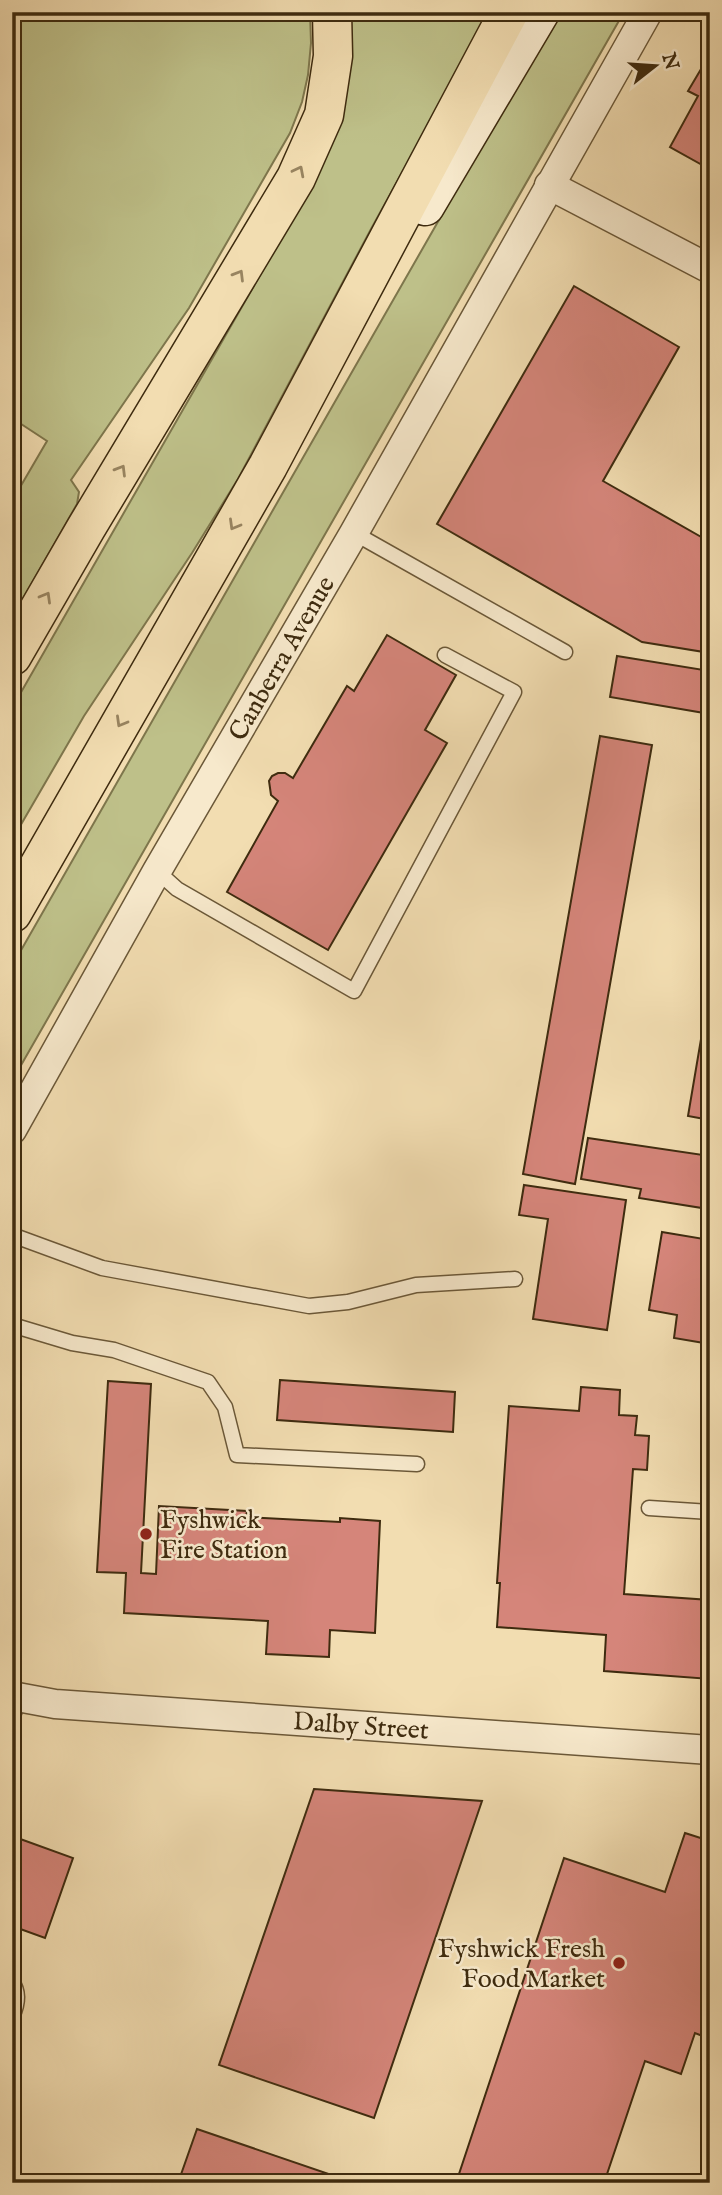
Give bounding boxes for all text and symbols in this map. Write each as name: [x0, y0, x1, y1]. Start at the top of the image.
north arrow: [620, 32, 690, 102]
text: N: [655, 49, 683, 74]
one-way arrow: [291, 166, 305, 178]
one-way arrow: [231, 270, 244, 283]
one-way arrow: [113, 464, 126, 477]
one-way arrow: [229, 517, 242, 530]
street label: Canberra Avenue: [222, 570, 343, 747]
one-way arrow: [38, 591, 51, 604]
one-way arrow: [116, 714, 129, 727]
place label: Fyshwick Fire Station: [160, 1504, 288, 1567]
marker: Fyshwick Fire Station: [138, 1526, 154, 1542]
street label: Dalby Street: [292, 1705, 430, 1748]
place label: Fyshwick Fresh Food Market: [438, 1933, 605, 1996]
marker: Fyshwick Fresh Food Market: [611, 1955, 627, 1971]

